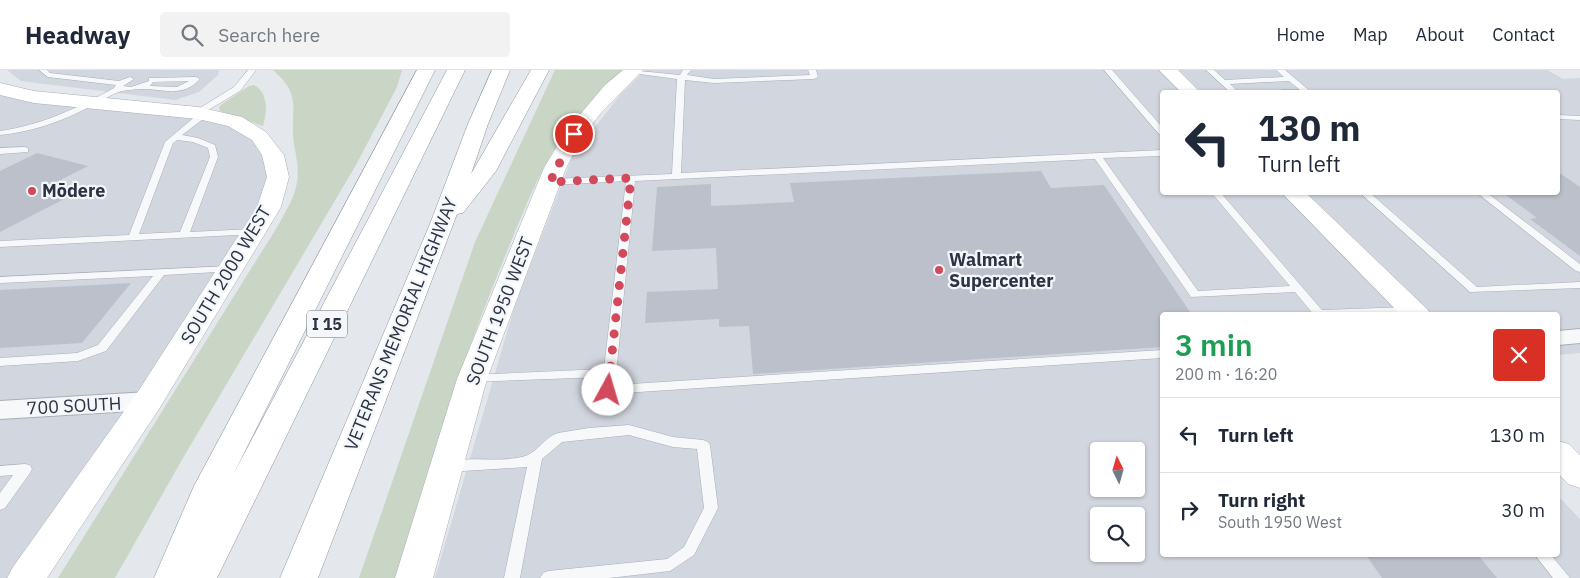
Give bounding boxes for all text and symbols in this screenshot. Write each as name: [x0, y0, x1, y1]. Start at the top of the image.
search box: [160, 12, 510, 57]
text: Headway: [25, 19, 130, 51]
icon: search: [178, 21, 206, 49]
text: Search here: [218, 23, 320, 47]
text: Home: [1277, 23, 1325, 46]
text: Map: [1353, 23, 1388, 46]
text: About: [1416, 23, 1464, 46]
text: Contact: [1492, 23, 1555, 46]
text: 130 m: [1258, 105, 1361, 151]
icon: left: [1175, 110, 1240, 175]
pin: [553, 113, 595, 155]
icon: arrive: [560, 120, 588, 148]
text: Turn left: [1258, 149, 1341, 178]
place label: Mōdere: [42, 179, 105, 202]
marker: Mōdere: [26, 185, 38, 197]
street label: VETERANS MEMORIAL HIGHWAY: [339, 194, 462, 454]
street label: SOUTH 2000 WEST: [175, 201, 276, 348]
street label: SOUTH 1950 WEST: [461, 233, 538, 388]
place label: Walmart Supercenter: [949, 248, 1053, 292]
marker: Walmart Supercenter: [933, 264, 945, 276]
road number: I 15: [307, 310, 347, 338]
text: 3 min: [1175, 325, 1253, 364]
button: close: [1493, 329, 1545, 381]
position arrow: [581, 363, 633, 415]
text: 200 m · 16:20: [1175, 364, 1277, 384]
street label: 700 SOUTH: [26, 392, 122, 419]
icon: left: [1175, 421, 1203, 449]
text: Turn left: [1218, 423, 1294, 447]
text: 130 m: [1490, 423, 1545, 447]
north arrow: [1090, 442, 1145, 498]
map controls: [1090, 442, 1145, 562]
text: Turn right: [1218, 488, 1305, 512]
icon: right: [1175, 496, 1203, 524]
text: 30 m: [1501, 498, 1545, 522]
button: search: [1090, 507, 1145, 562]
text: South 1950 West: [1218, 512, 1342, 532]

